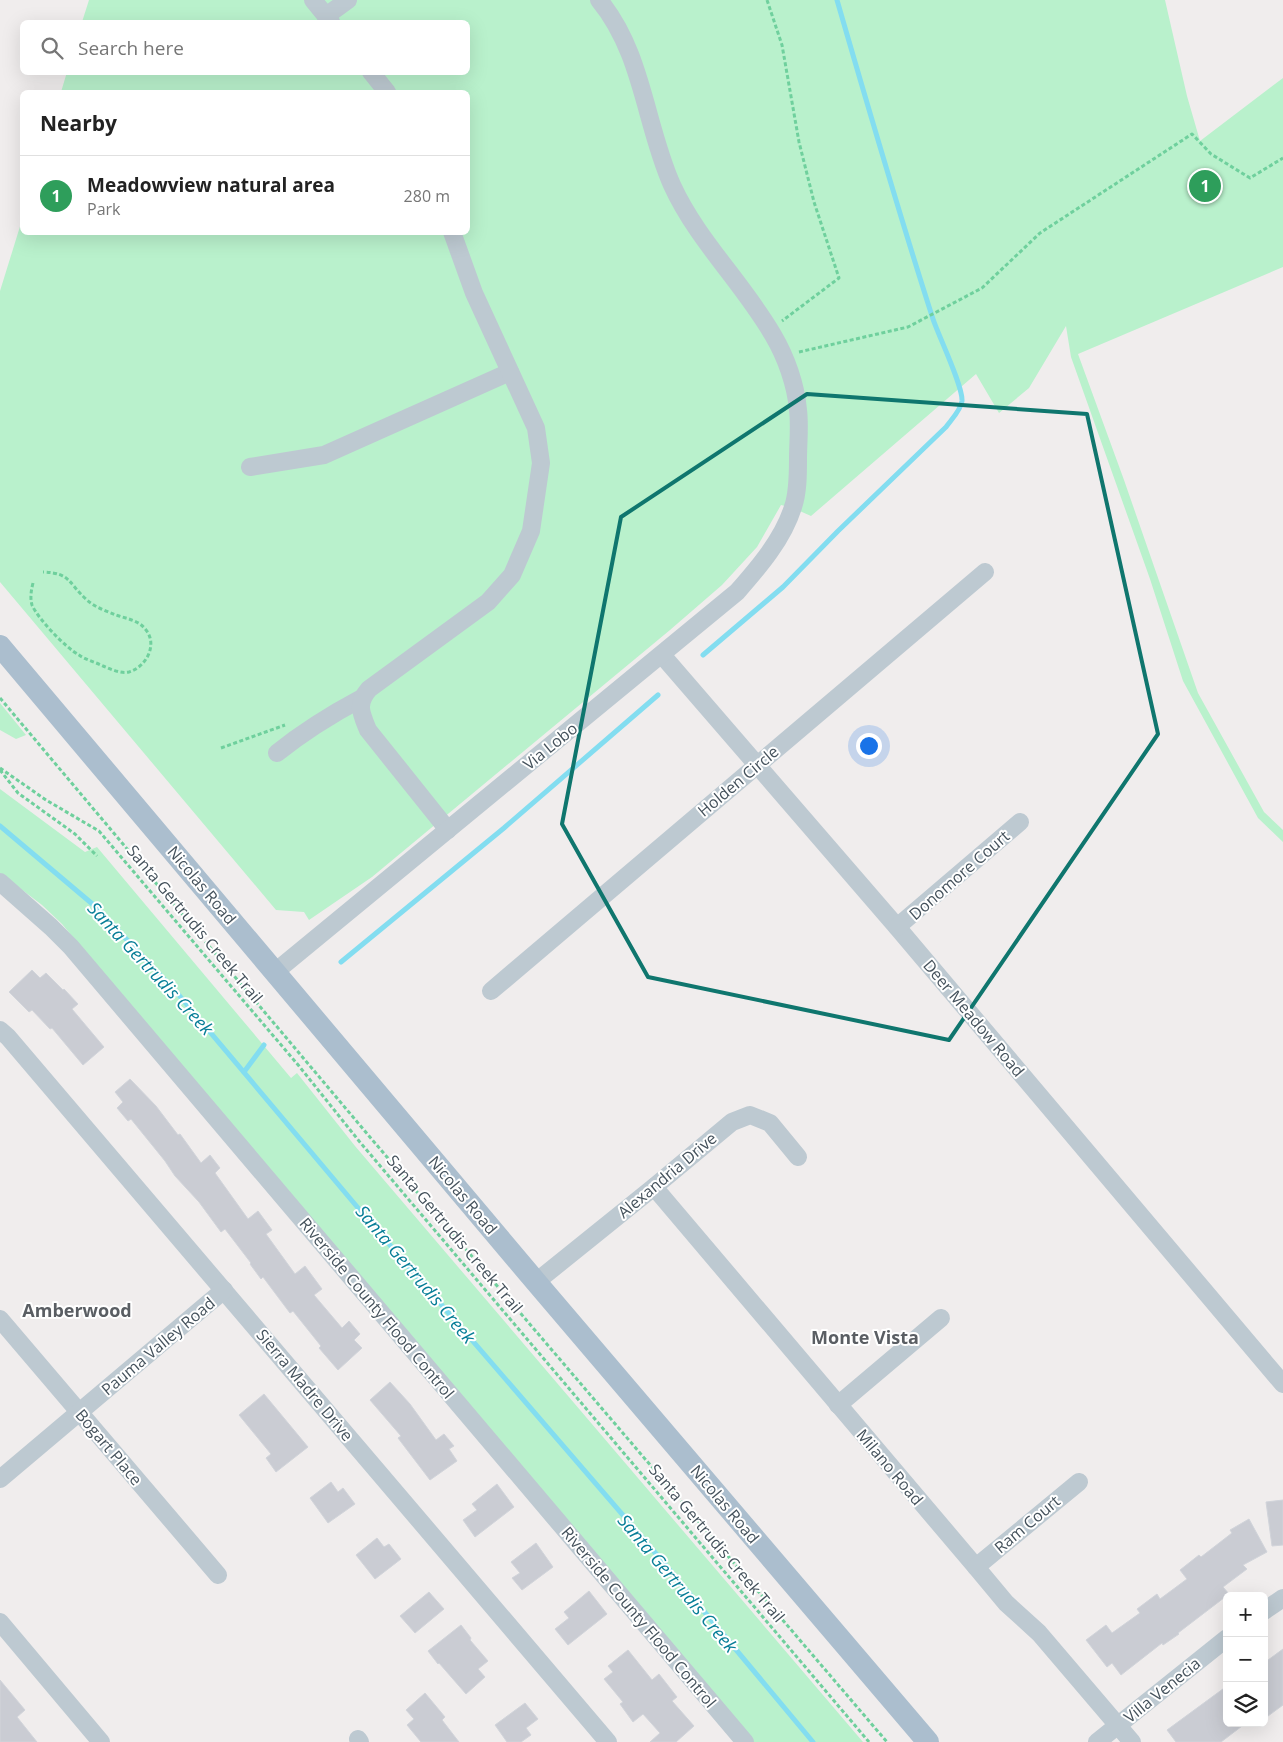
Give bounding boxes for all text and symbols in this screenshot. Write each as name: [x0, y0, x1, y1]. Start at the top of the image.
search box: [20, 20, 470, 75]
icon: search: [38, 34, 66, 62]
text: Search here: [78, 35, 184, 61]
text: Nearby: [40, 109, 117, 137]
pin: 1: [1189, 167, 1221, 205]
text: Meadowview natural area: [87, 172, 335, 198]
text: 1: [51, 185, 61, 207]
text: 280 m: [404, 185, 450, 207]
text: Park: [87, 198, 120, 220]
street label: Via Lobo: [518, 717, 582, 775]
your location: [856, 733, 882, 759]
street label: Holden Circle: [693, 741, 783, 821]
street label: Donomore Court: [904, 825, 1014, 925]
street label: Santa Gertrudis Creek Trail: [123, 841, 267, 1007]
street label: Nicolas Road: [163, 841, 241, 929]
water label: Santa Gertrudis Creek: [84, 897, 218, 1039]
street label: Deer Meadow Road: [918, 955, 1030, 1081]
street label: Alexandria Drive: [613, 1127, 721, 1223]
street label: Santa Gertrudis Creek Trail: [383, 1151, 527, 1317]
street label: Nicolas Road: [424, 1151, 502, 1239]
water label: Santa Gertrudis Creek: [352, 1200, 480, 1348]
street label: Riverside County Flood Control: [295, 1213, 459, 1403]
street label: Pauma Valley Road: [97, 1292, 219, 1400]
district label: Amberwood: [22, 1298, 132, 1322]
street label: Sierra Madre Drive: [252, 1324, 358, 1446]
district label: Monte Vista: [811, 1325, 919, 1349]
street label: Bogart Place: [71, 1404, 147, 1490]
street label: Milano Road: [852, 1424, 928, 1510]
street label: Santa Gertrudis Creek Trail: [645, 1460, 789, 1626]
street label: Nicolas Road: [686, 1460, 764, 1548]
street label: Ram Court: [989, 1490, 1065, 1558]
water label: Santa Gertrudis Creek: [614, 1509, 742, 1657]
street label: Riverside County Flood Control: [557, 1522, 721, 1712]
map controls: [1223, 1592, 1268, 1727]
button: +: [1223, 1592, 1268, 1637]
button: −: [1223, 1637, 1268, 1682]
street label: Villa Venecia: [1119, 1652, 1205, 1728]
button: layers: [1223, 1682, 1268, 1727]

